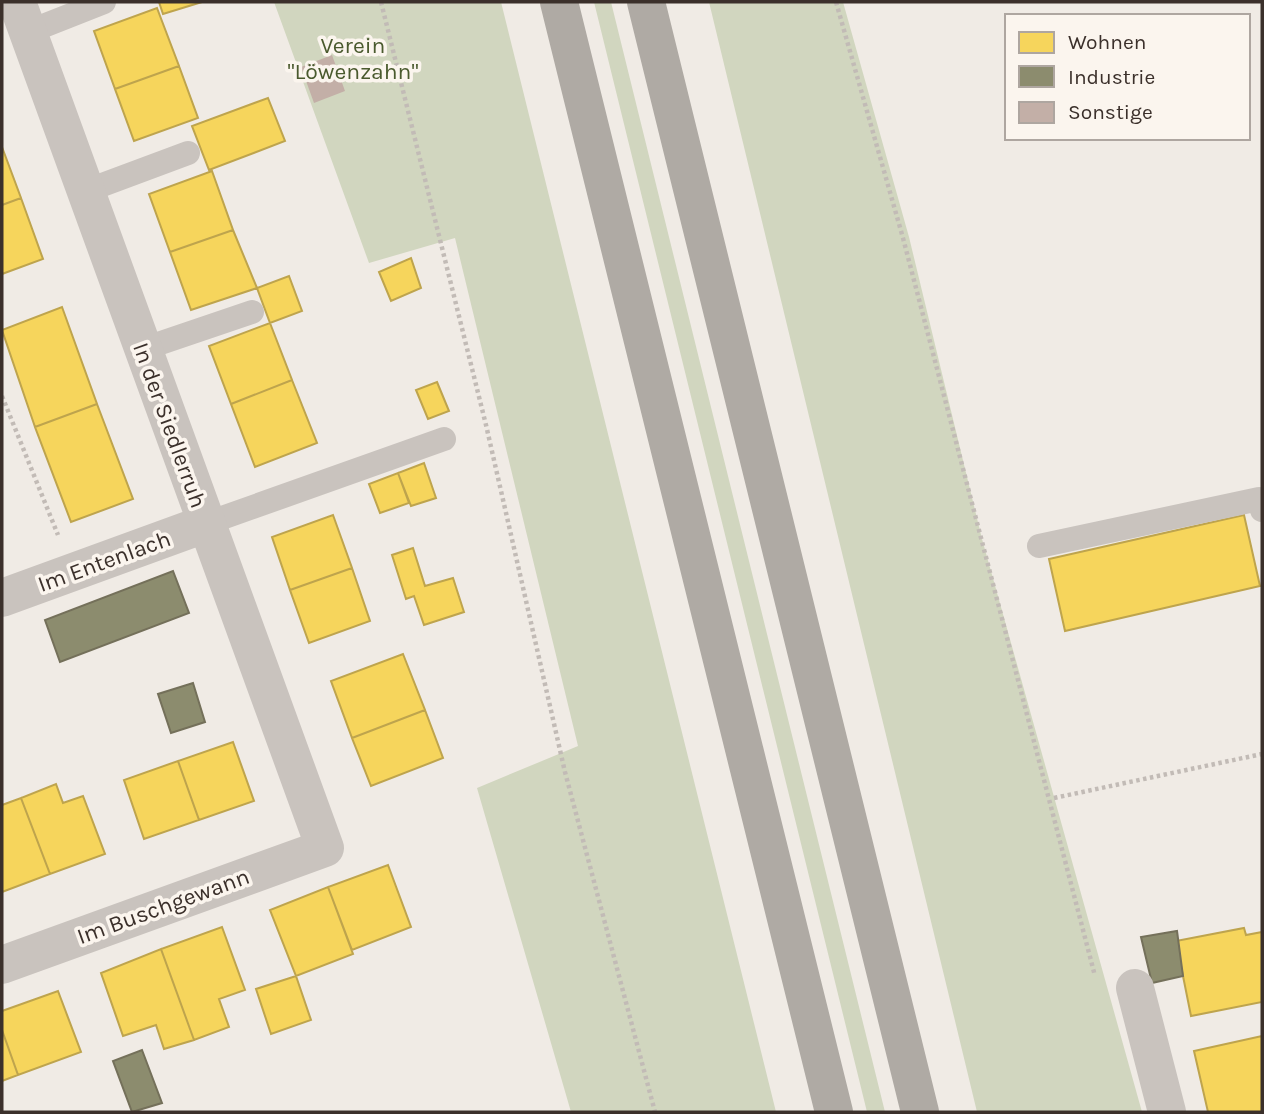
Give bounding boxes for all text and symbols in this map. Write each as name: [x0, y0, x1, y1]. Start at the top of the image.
legend: [1005, 14, 1250, 140]
text: Wohnen: [1068, 30, 1146, 54]
park label: Verein "Löwenzahn": [287, 32, 419, 85]
text: Industrie: [1068, 65, 1155, 89]
text: Sonstige: [1068, 100, 1153, 124]
street label: In der Siedlerruh: [127, 339, 212, 511]
street label: Im Entenlach: [34, 525, 174, 598]
street label: Im Buschgewann: [73, 863, 253, 950]

